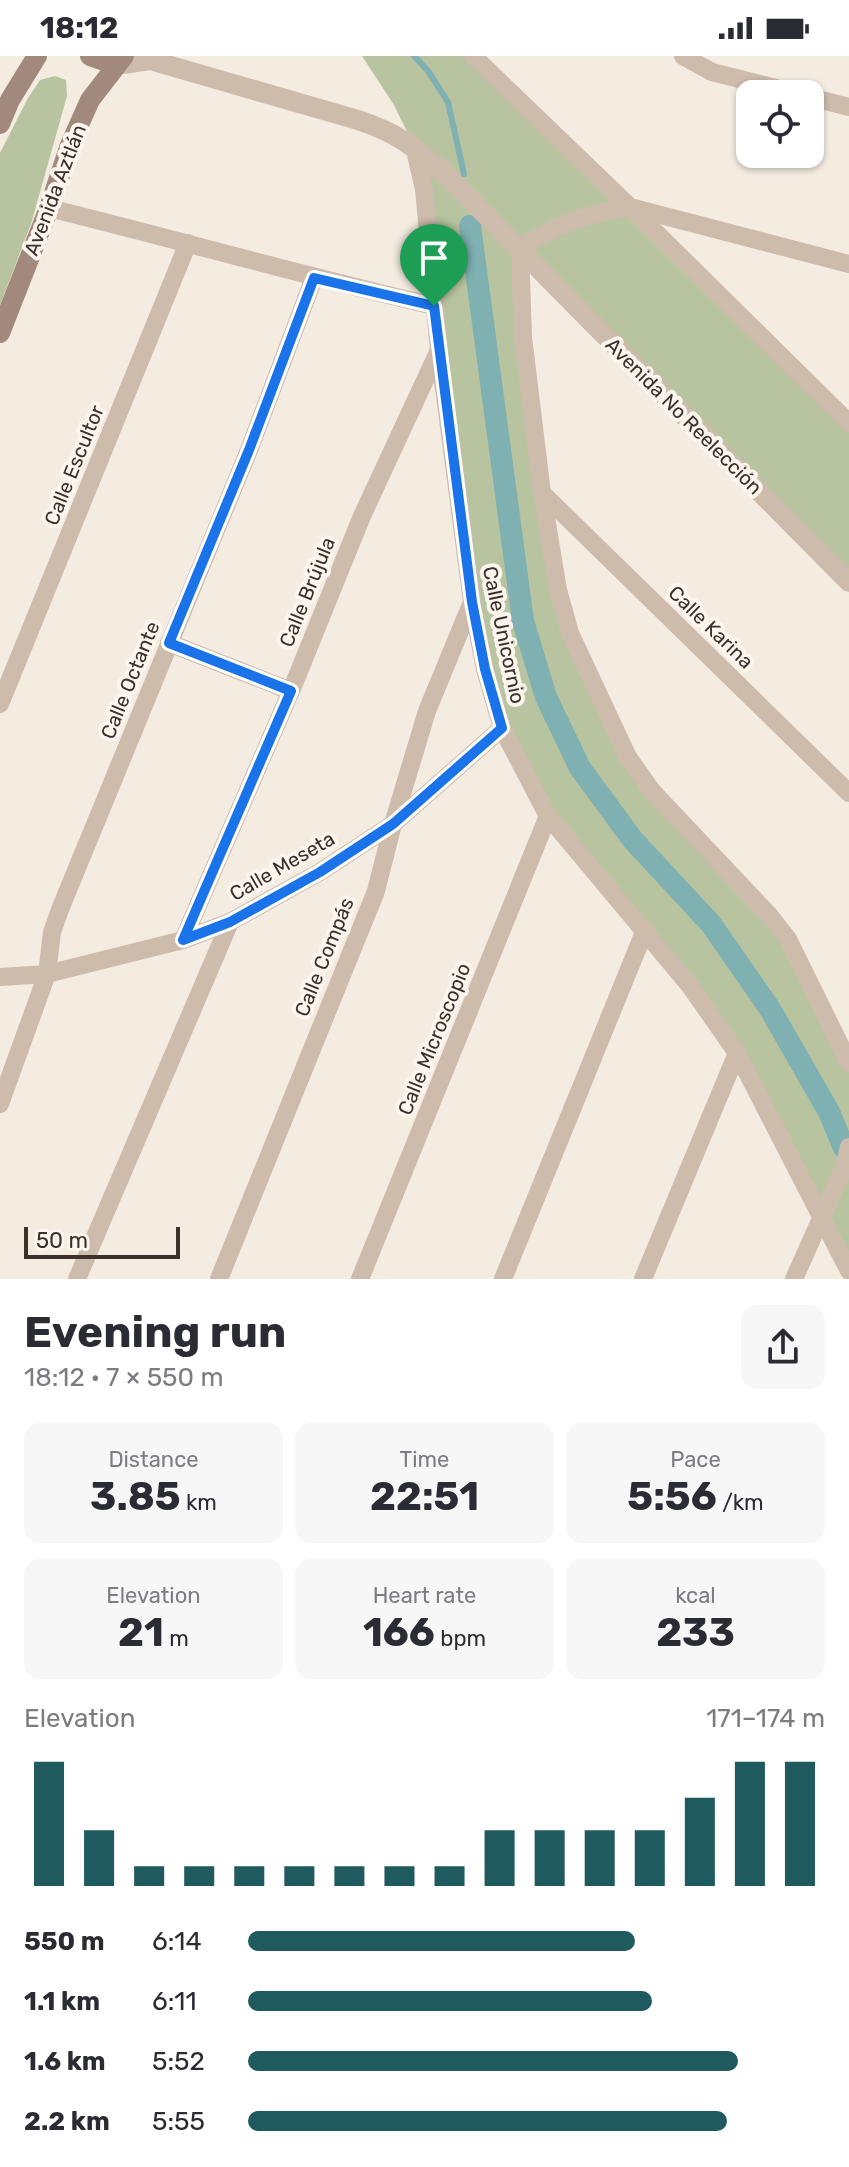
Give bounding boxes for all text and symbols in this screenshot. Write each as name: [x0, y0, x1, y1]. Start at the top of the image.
text: 18:12: [40, 10, 118, 46]
map controls: [736, 80, 824, 168]
button: locate: [736, 80, 824, 168]
street label: Avenida Aztlán: [19, 121, 91, 259]
pin: [400, 224, 468, 306]
icon: arrive: [412, 236, 456, 280]
street label: Avenida No Reelección: [601, 333, 767, 499]
street label: Calle Escultor: [39, 401, 109, 529]
street label: Calle Brújula: [274, 534, 340, 650]
street label: Calle Unicornio: [478, 564, 530, 706]
street label: Calle Karina: [664, 581, 758, 673]
street label: Calle Octante: [96, 618, 164, 742]
street label: Calle Meseta: [225, 826, 339, 906]
street label: Calle Compás: [289, 894, 359, 1020]
street label: Calle Microscopio: [393, 959, 475, 1119]
scale bar: [24, 1223, 180, 1259]
text: 50 m: [36, 1227, 88, 1254]
button: share: [741, 1305, 825, 1389]
text: Evening run: [24, 1306, 286, 1358]
text: 18:12 · 7 × 550 m: [24, 1362, 224, 1393]
text: Distance: [108, 1446, 199, 1473]
text: Time: [400, 1446, 449, 1473]
text: Pace: [670, 1446, 721, 1473]
text: 3.85: [90, 1473, 181, 1520]
text: 22:51: [370, 1473, 479, 1520]
text: 5:56: [627, 1473, 717, 1520]
text: km: [181, 1489, 217, 1516]
text: /km: [717, 1489, 764, 1516]
text: Elevation: [106, 1582, 201, 1609]
text: Heart rate: [373, 1582, 476, 1609]
text: kcal: [675, 1582, 716, 1609]
text: 21: [118, 1609, 164, 1656]
text: 166: [363, 1609, 435, 1656]
text: 233: [656, 1609, 735, 1656]
text: m: [164, 1625, 189, 1652]
text: bpm: [435, 1625, 486, 1652]
text: Elevation: [24, 1703, 135, 1734]
text: 171–174 m: [706, 1703, 825, 1734]
text: 550 m: [24, 1926, 105, 1957]
text: 6:14: [152, 1926, 202, 1957]
text: 1.1 km: [24, 1986, 100, 2017]
text: 6:11: [152, 1986, 197, 2017]
text: 1.6 km: [24, 2046, 106, 2077]
text: 5:52: [152, 2046, 205, 2077]
text: 2.2 km: [24, 2106, 110, 2137]
text: 5:55: [152, 2106, 205, 2137]

